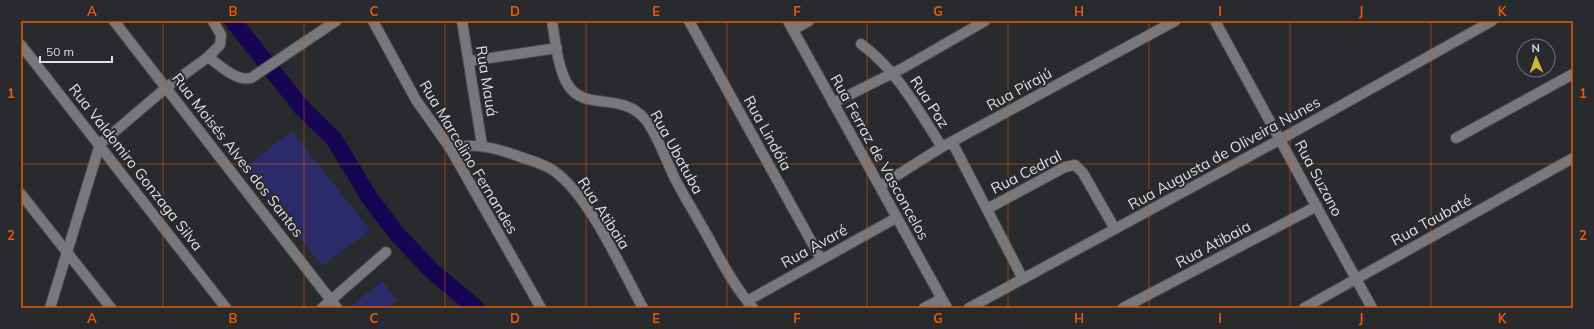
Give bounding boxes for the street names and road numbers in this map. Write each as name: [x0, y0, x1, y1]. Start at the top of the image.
street label: Rua Mauá: [472, 44, 502, 118]
street label: Rua Pirajú: [983, 63, 1055, 115]
street label: Rua Moisés Alves dos Santos: [168, 69, 308, 241]
street label: Rua Ferraz de Vasconcelos: [826, 71, 934, 243]
street label: Rua Paz: [906, 72, 954, 132]
street label: Rua Marcelino Fernandes: [416, 77, 522, 237]
street label: Rua Valdomiro Gonzaga Silva: [65, 80, 207, 254]
street label: Rua Lindóia: [740, 92, 796, 174]
street label: Rua Augusta de Oliveira Nunes: [1125, 92, 1323, 214]
street label: Rua Ubatuba: [646, 107, 708, 197]
street label: Rua Suzano: [1291, 136, 1347, 220]
street label: Rua Cedral: [987, 146, 1065, 198]
street label: Rua Atibaia: [574, 173, 634, 253]
street label: Rua Taubaté: [1388, 190, 1474, 250]
street label: Rua Atibaia: [1172, 216, 1254, 272]
street label: Rua Avaré: [778, 220, 850, 272]

